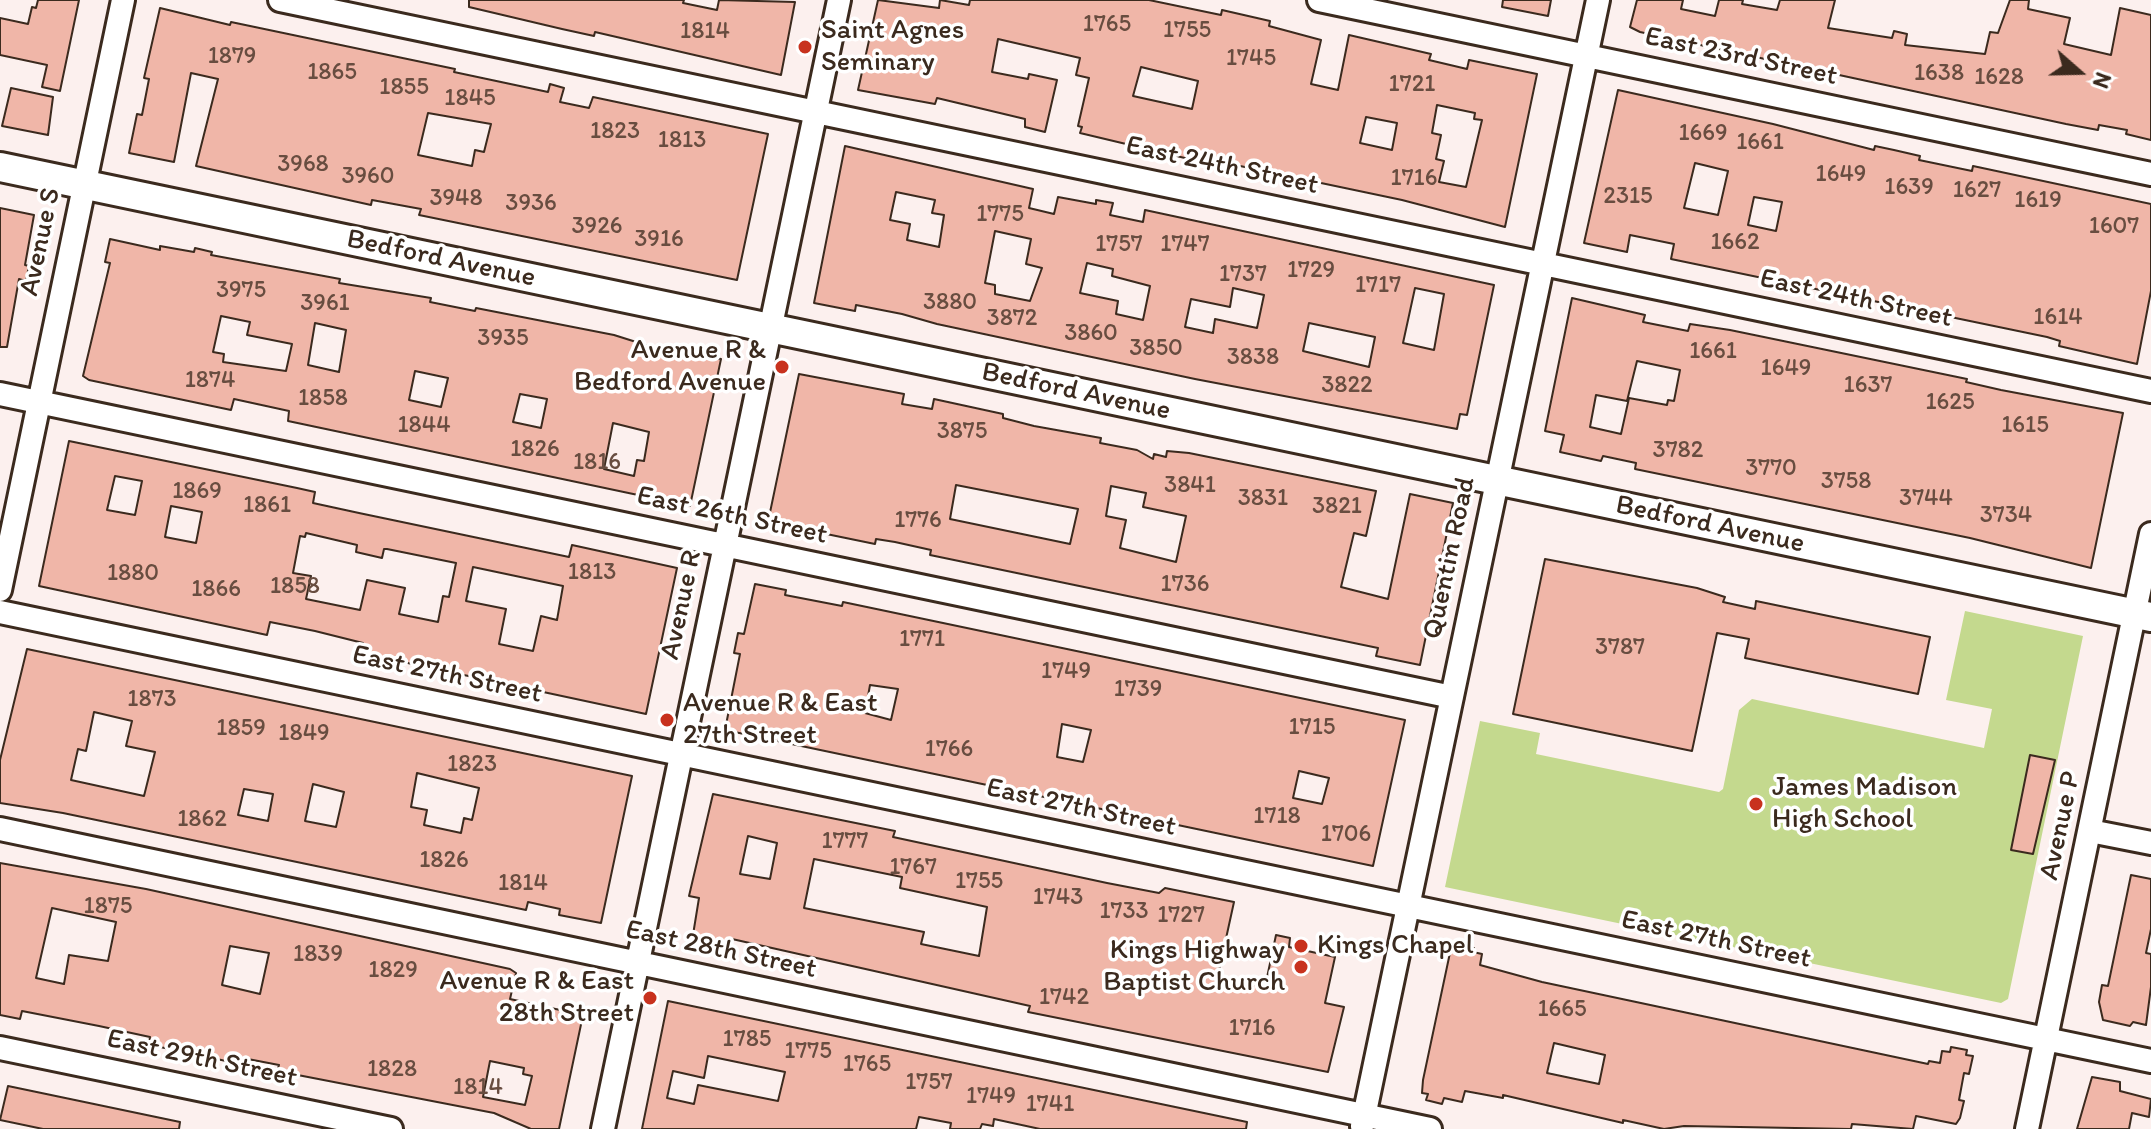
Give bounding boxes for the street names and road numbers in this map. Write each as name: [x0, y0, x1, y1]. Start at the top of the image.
street label: East 23rd Street: [1642, 20, 1840, 94]
street label: East 24th Street: [1123, 129, 1321, 203]
street label: Avenue S: [13, 185, 69, 299]
street label: Bedford Avenue: [344, 223, 538, 295]
street label: East 24th Street: [1757, 262, 1955, 336]
street label: Bedford Avenue: [979, 356, 1173, 428]
street label: Quentin Road: [1416, 474, 1484, 642]
street label: East 26th Street: [634, 479, 830, 553]
street label: Bedford Avenue: [1613, 489, 1807, 561]
street label: Avenue R: [654, 547, 710, 663]
street label: East 27th Street: [349, 639, 545, 711]
street label: Avenue P: [2033, 769, 2089, 883]
street label: East 27th Street: [983, 772, 1179, 844]
street label: East 27th Street: [1618, 904, 1814, 976]
street label: East 28th Street: [622, 913, 820, 987]
street label: East 29th Street: [104, 1022, 300, 1096]

